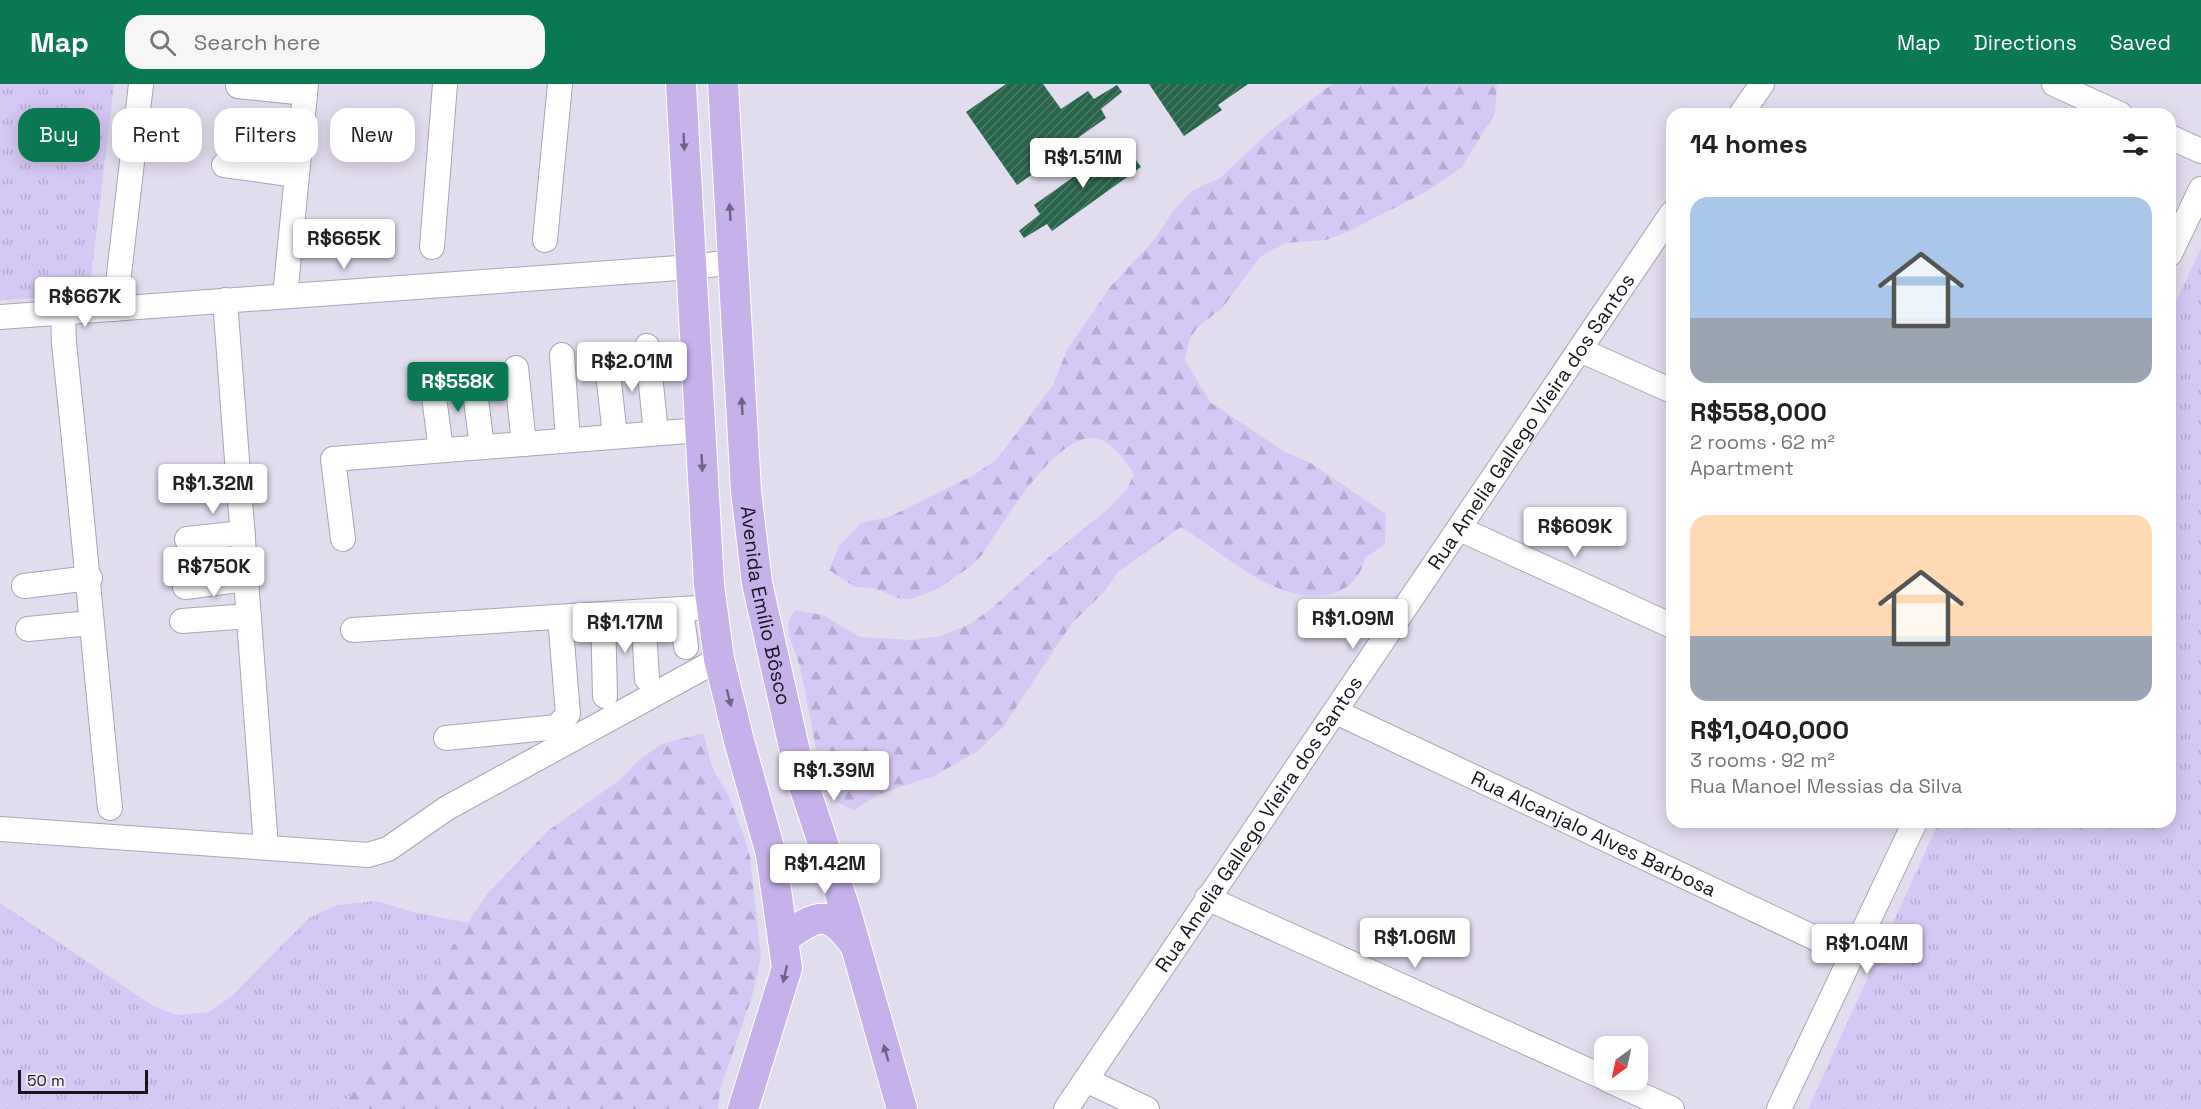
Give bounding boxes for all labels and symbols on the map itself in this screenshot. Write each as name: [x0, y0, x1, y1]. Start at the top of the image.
one-way arrow: [680, 133, 689, 152]
pin: R$1.51M: [1028, 138, 1138, 189]
one-way arrow: [726, 202, 735, 221]
pin: R$665K: [295, 219, 393, 270]
street label: Rua Amelia Gallego Vieira dos Santos: [1422, 268, 1640, 575]
pin: R$667K: [36, 277, 134, 328]
pin: R$2.01M: [577, 342, 687, 393]
pin: R$558K: [409, 362, 507, 413]
one-way arrow: [737, 397, 746, 416]
one-way arrow: [697, 453, 706, 472]
pin: R$1.32M: [158, 464, 268, 515]
street label: Avenida Emílio Bôsco: [735, 505, 797, 708]
pin: R$609K: [1526, 507, 1624, 558]
pin: R$750K: [165, 547, 263, 598]
pin: R$1.09M: [1298, 599, 1408, 650]
pin: R$1.17M: [570, 603, 680, 654]
street label: Rua Amelia Gallego Vieira dos Santos: [1149, 671, 1368, 977]
one-way arrow: [725, 688, 735, 707]
pin: R$1.39M: [779, 751, 889, 802]
street label: Rua Alcanjalo Alves Barbosa: [1467, 765, 1720, 903]
pin: R$1.42M: [770, 844, 880, 895]
pin: R$1.06M: [1360, 918, 1470, 969]
pin: R$1.04M: [1812, 924, 1922, 975]
one-way arrow: [779, 965, 789, 984]
north arrow: [1594, 1036, 1648, 1090]
one-way arrow: [881, 1044, 890, 1062]
scale bar: [18, 1067, 148, 1094]

